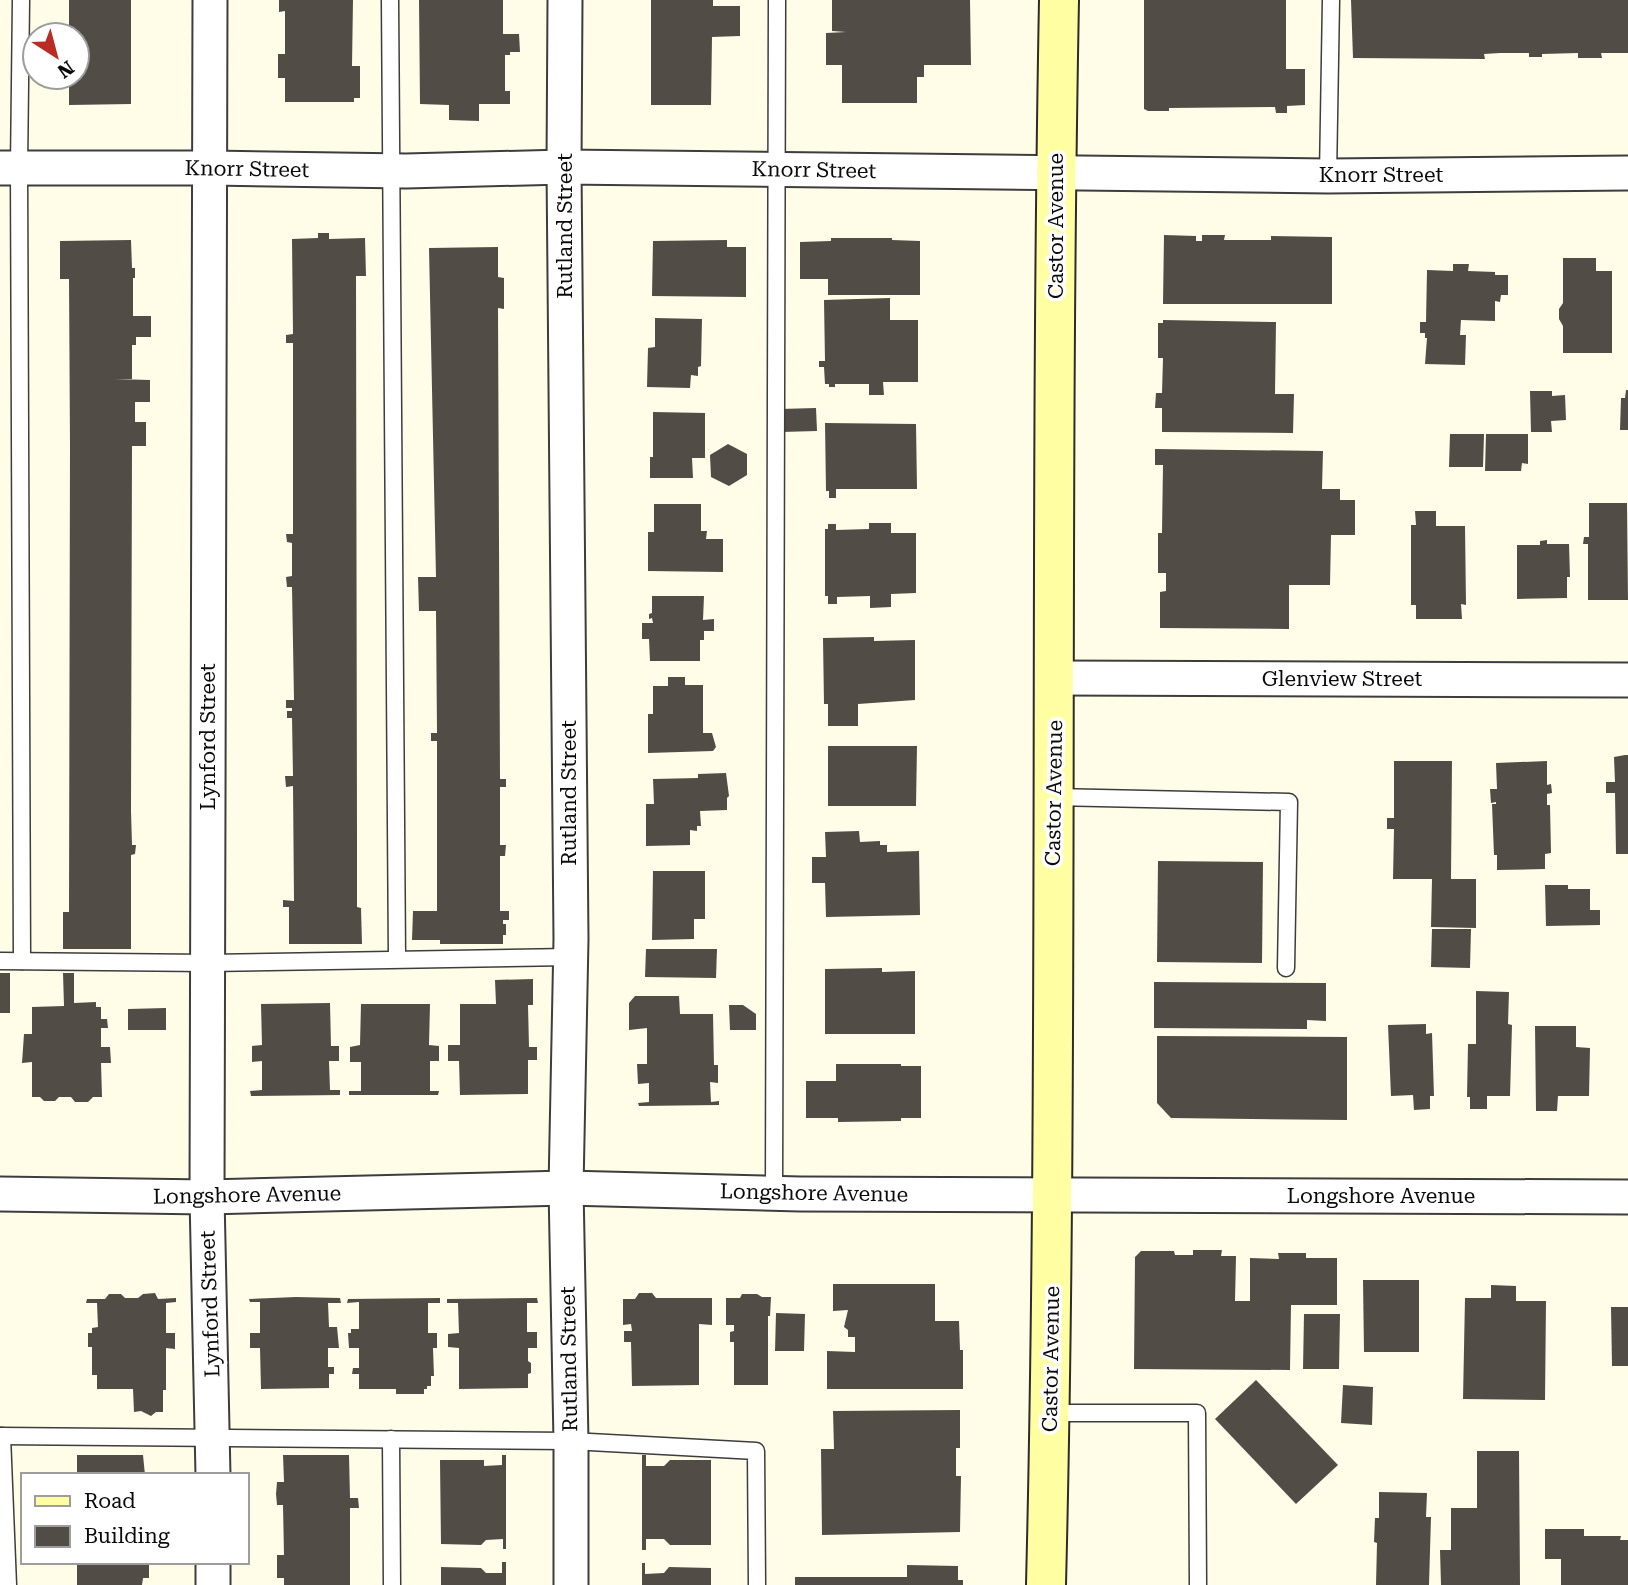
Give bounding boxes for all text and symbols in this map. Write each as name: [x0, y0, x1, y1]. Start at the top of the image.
north arrow: [21, 21, 91, 91]
text: N: [53, 56, 78, 83]
street label: Rutland Street: [553, 153, 577, 299]
street label: Castor Avenue: [1044, 153, 1068, 299]
street label: Knorr Street: [185, 156, 310, 182]
street label: Knorr Street: [752, 157, 877, 183]
street label: Knorr Street: [1319, 163, 1443, 187]
street label: Lynford Street: [196, 663, 220, 811]
street label: Glenview Street: [1262, 667, 1423, 691]
street label: Rutland Street: [557, 720, 581, 866]
street label: Castor Avenue: [1041, 720, 1067, 866]
street label: Longshore Avenue: [720, 1179, 908, 1207]
street label: Longshore Avenue: [153, 1181, 341, 1209]
street label: Longshore Avenue: [1287, 1184, 1475, 1208]
street label: Lynford Street: [195, 1230, 225, 1378]
street label: Rutland Street: [556, 1286, 582, 1432]
street label: Castor Avenue: [1038, 1286, 1064, 1432]
legend: [21, 1473, 248, 1564]
text: Road: [84, 1489, 136, 1513]
text: Building: [84, 1524, 170, 1548]

